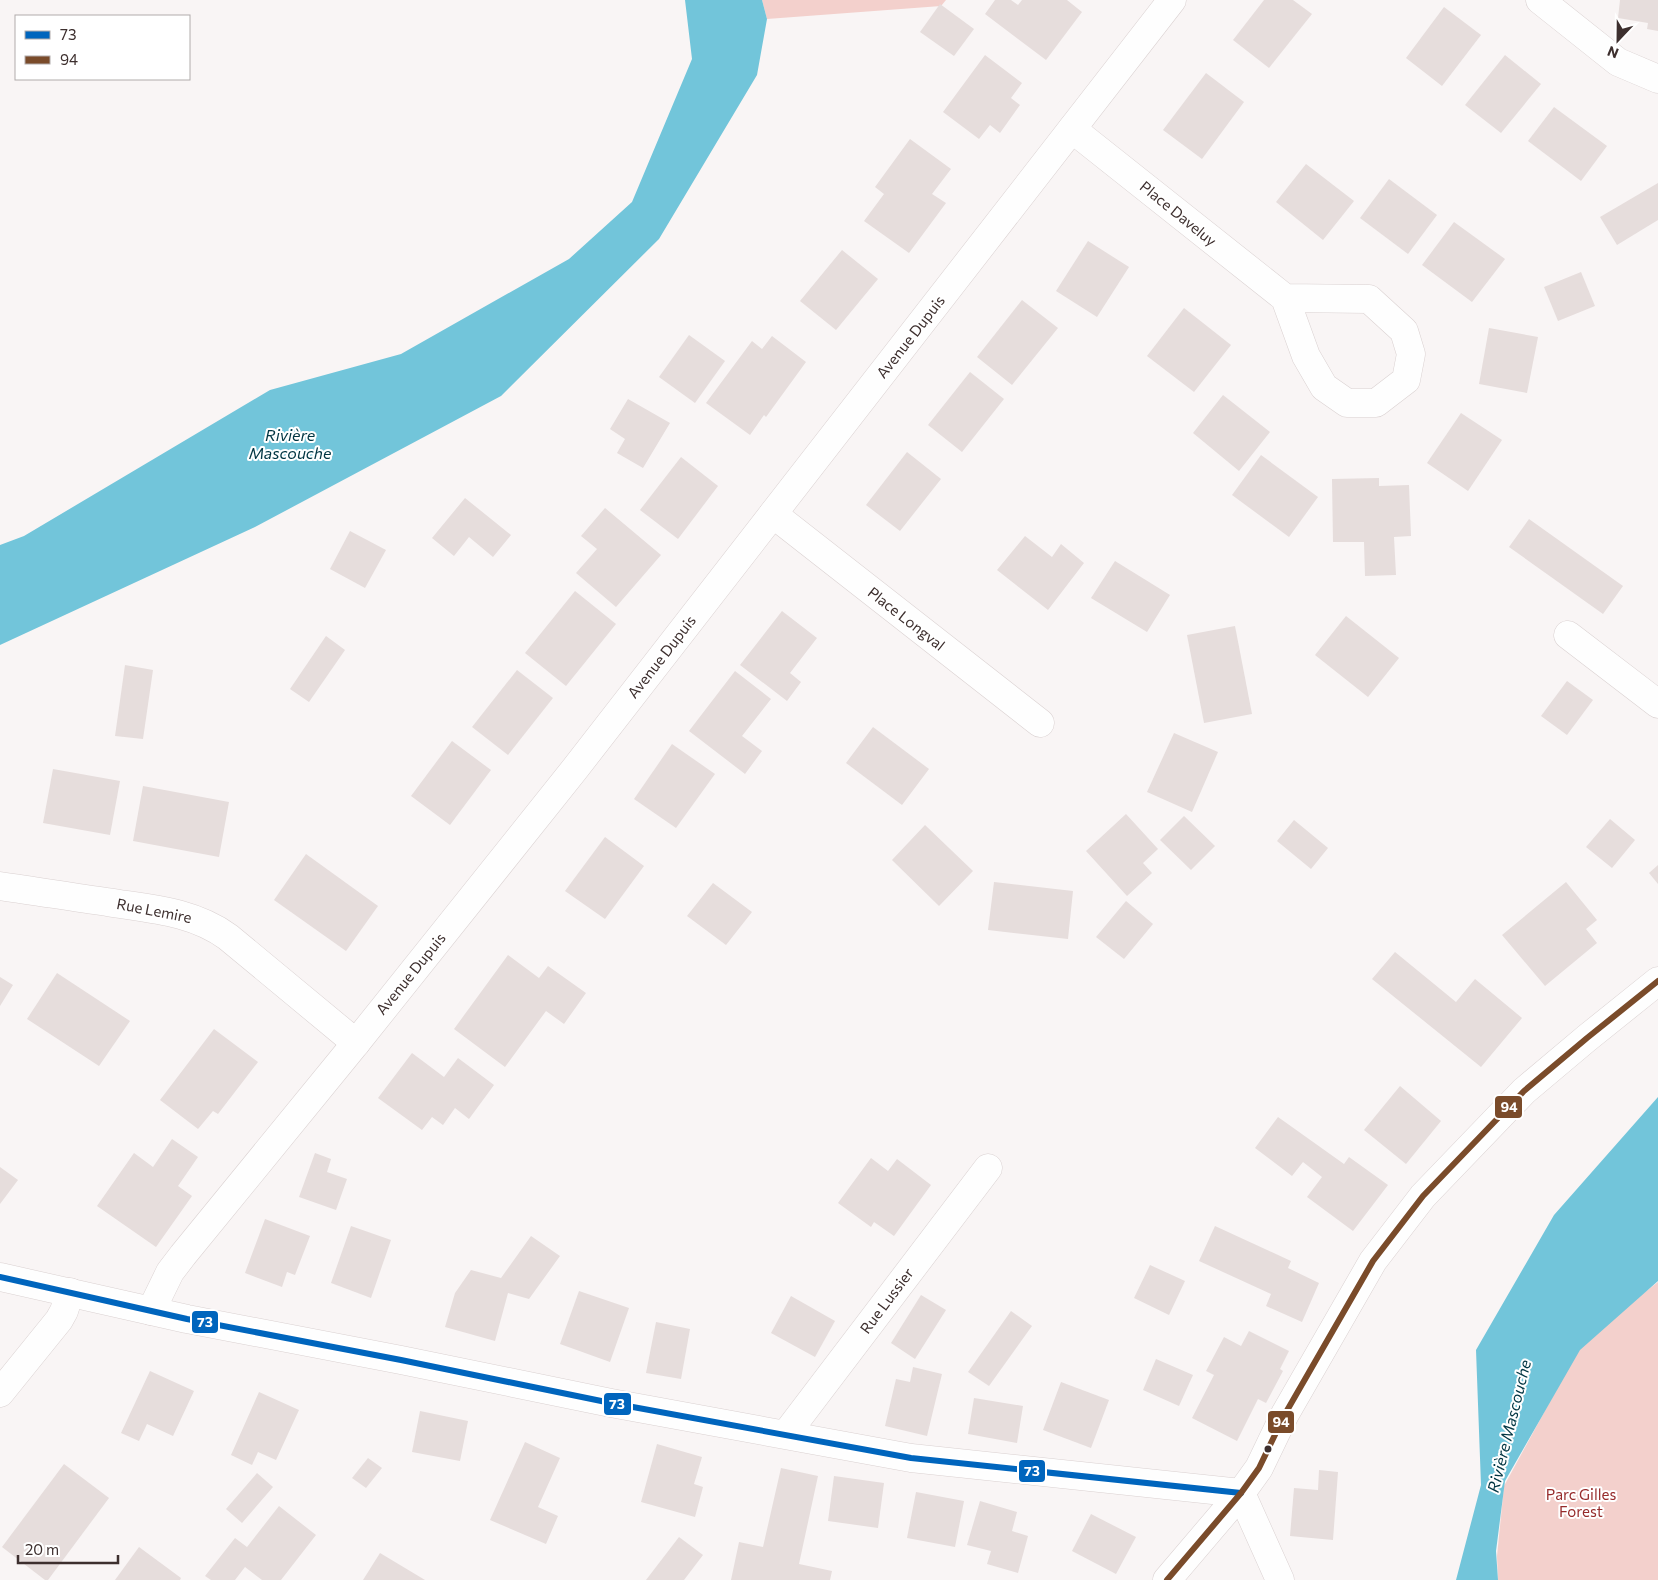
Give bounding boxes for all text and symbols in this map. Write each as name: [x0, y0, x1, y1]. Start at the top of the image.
legend: [15, 15, 190, 80]
north arrow: [1593, 15, 1643, 65]
text: 73: [60, 25, 76, 43]
text: N: [1605, 43, 1621, 62]
text: 94: [60, 50, 78, 68]
street label: Place Daveluy: [1137, 177, 1221, 250]
street label: Avenue Dupuis: [872, 291, 948, 381]
water label: Rivière Mascouche: [249, 425, 332, 462]
street label: Place Longval: [865, 583, 949, 654]
street label: Avenue Dupuis: [623, 611, 699, 701]
street label: Rue Lemire: [115, 894, 193, 926]
street label: Avenue Dupuis: [372, 929, 449, 1018]
line badge: 94: [1494, 1095, 1523, 1119]
text: 94: [1500, 1098, 1518, 1115]
street label: Rue Lussier: [856, 1264, 917, 1337]
line badge: 73: [191, 1310, 219, 1334]
text: 73: [197, 1313, 213, 1330]
water label: Rivière Mascouche: [1483, 1357, 1534, 1494]
line badge: 73: [603, 1392, 632, 1416]
text: 73: [609, 1395, 625, 1412]
line badge: 94: [1267, 1410, 1295, 1434]
text: 94: [1272, 1413, 1290, 1430]
unlabelled marker: [1263, 1444, 1273, 1454]
line badge: 73: [1018, 1459, 1046, 1483]
text: 73: [1024, 1462, 1040, 1479]
park label: Parc Gilles Forest: [1546, 1485, 1616, 1520]
scale bar: [18, 1532, 118, 1564]
text: 20 m: [25, 1540, 59, 1558]

